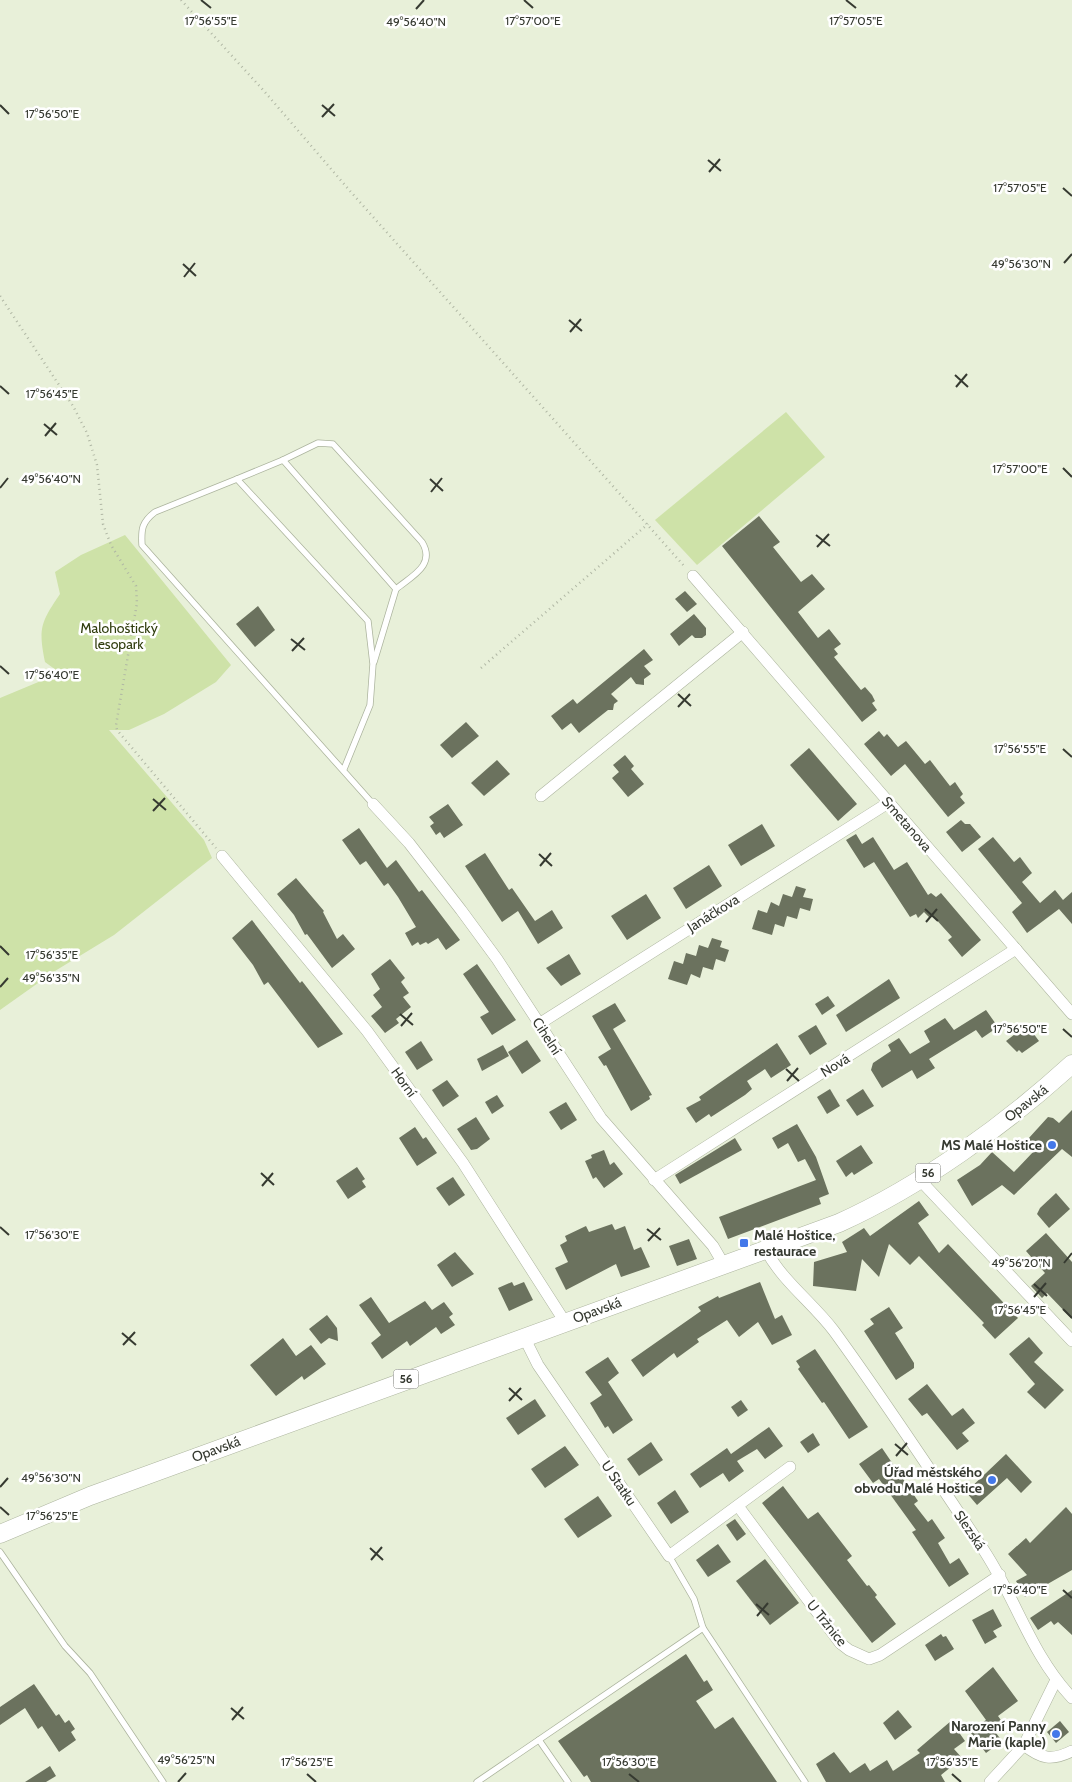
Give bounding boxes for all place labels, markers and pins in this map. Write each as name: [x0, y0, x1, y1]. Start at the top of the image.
place label: MS Malé Hoštice: [941, 1136, 1042, 1154]
marker: MS Malé Hoštice: [1046, 1139, 1058, 1151]
place label: Malé Hoštice, restaurace: [754, 1226, 835, 1260]
marker: Malé Hoštice, restaurace: [738, 1237, 750, 1249]
place label: Úřad městského obvodu Malé Hoštice: [854, 1463, 982, 1497]
marker: Úřad městského obvodu Malé Hoštice: [986, 1474, 998, 1486]
place label: Narození Panny Marie (kaple): [951, 1717, 1046, 1751]
marker: Narození Panny Marie (kaple): [1050, 1728, 1062, 1740]

